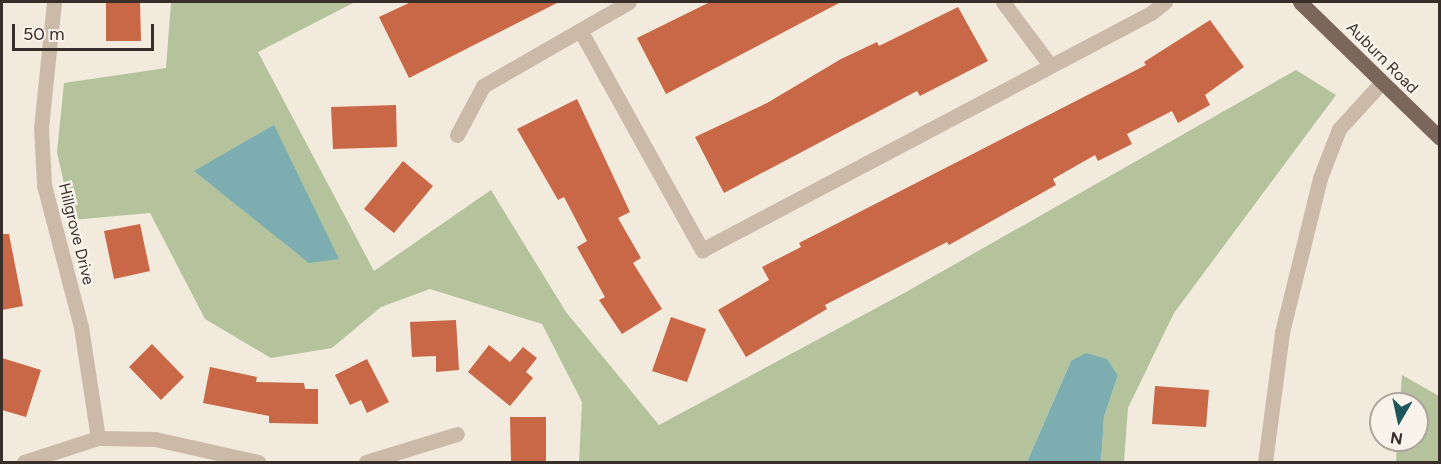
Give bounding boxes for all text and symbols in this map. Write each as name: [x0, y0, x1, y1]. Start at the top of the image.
scale bar: [15, 12, 158, 50]
street label: Auburn Road: [1342, 18, 1422, 98]
text: 50 m: [23, 23, 65, 45]
street label: Hillgrove Drive: [54, 181, 98, 287]
north arrow: [1369, 392, 1429, 452]
text: N: [1389, 428, 1404, 449]

